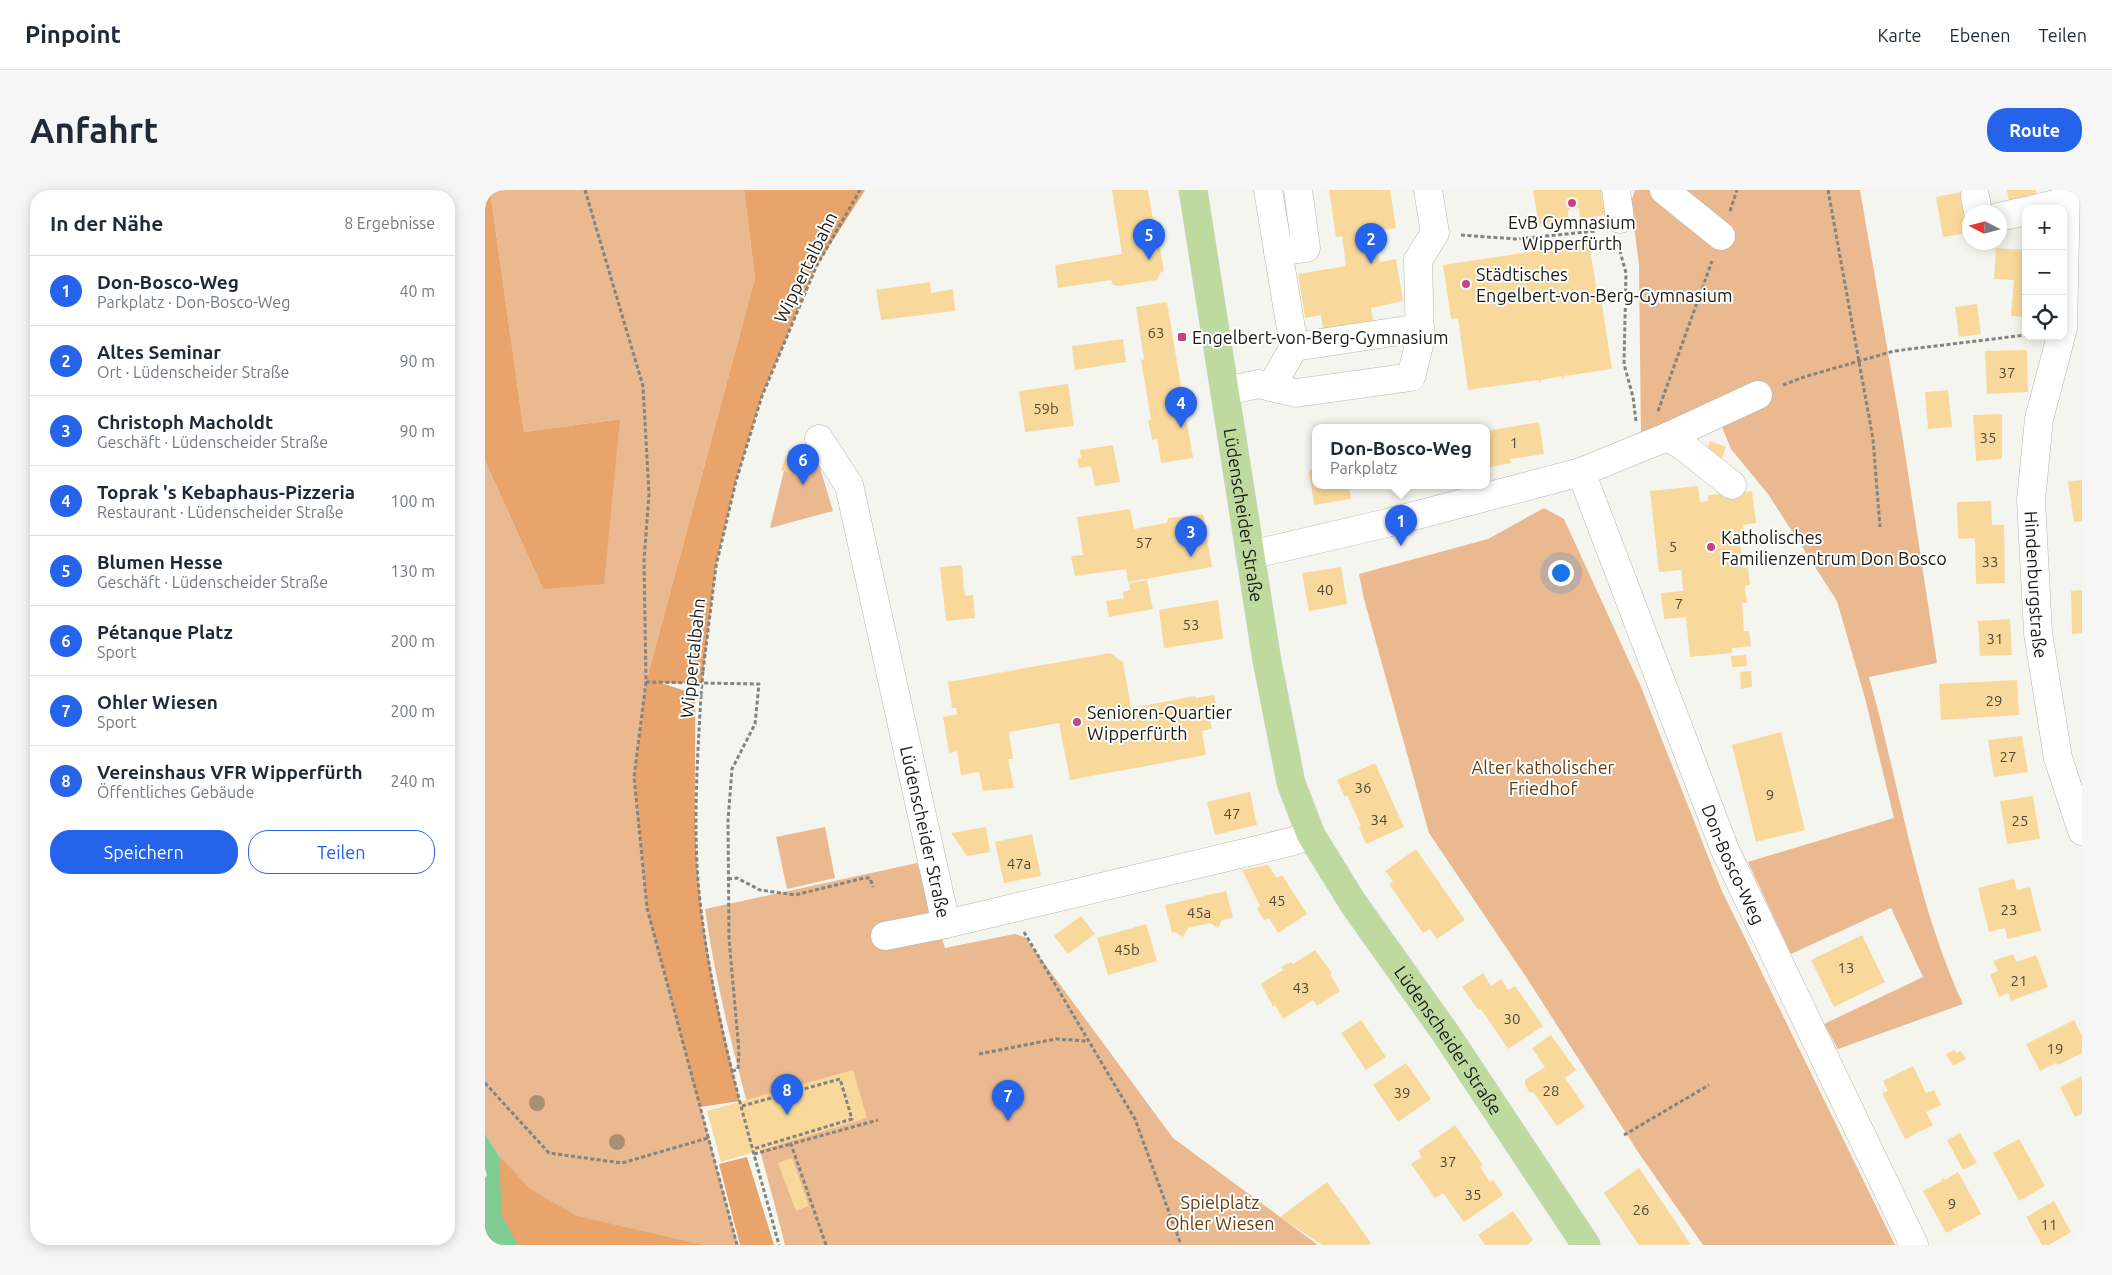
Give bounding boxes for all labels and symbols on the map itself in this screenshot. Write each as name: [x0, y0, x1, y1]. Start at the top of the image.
marker: EvB Gymnasium Wipperfürth: [1566, 197, 1578, 209]
north arrow: [1962, 205, 2007, 250]
street label: Wippertalbahn: [770, 208, 840, 326]
place label: EvB Gymnasium Wipperfürth: [1508, 212, 1636, 253]
pin: 5: [1133, 219, 1165, 260]
pin: 2: [1355, 223, 1387, 264]
place label: Städtisches Engelbert-von-Berg-Gymnasium: [1476, 264, 1733, 305]
marker: Städtisches Engelbert-von-Berg-Gymnasium: [1460, 278, 1472, 290]
house number: 63: [1148, 324, 1164, 341]
place label: Engelbert-von-Berg-Gymnasium: [1192, 327, 1449, 347]
marker: Engelbert-von-Berg-Gymnasium: [1176, 331, 1188, 343]
house number: 37: [1999, 364, 2015, 381]
pin: 4: [1165, 387, 1197, 428]
house number: 59b: [1033, 400, 1059, 417]
street label: Lüdenscheider Straße: [1221, 427, 1268, 603]
house number: 35: [1980, 429, 1996, 446]
house number: 1: [1510, 434, 1518, 451]
pin: 6: [787, 444, 819, 485]
pin: 1: [1385, 505, 1417, 546]
street label: Hindenburgstraße: [2022, 510, 2052, 660]
pin: 3: [1175, 516, 1207, 557]
place label: Katholisches Familienzentrum Don Bosco: [1721, 527, 1947, 568]
house number: 57: [1136, 534, 1152, 551]
house number: 5: [1669, 538, 1677, 555]
marker: Katholisches Familienzentrum Don Bosco: [1705, 541, 1717, 553]
house number: 33: [1982, 553, 1998, 570]
your location: [1548, 560, 1574, 586]
house number: 40: [1317, 581, 1333, 598]
house number: 7: [1675, 595, 1683, 612]
street label: Wippertalbahn: [676, 597, 708, 719]
house number: 53: [1183, 616, 1199, 633]
house number: 31: [1987, 630, 2003, 647]
house number: 29: [1986, 692, 2002, 709]
place label: Senioren-Quartier Wipperfürth: [1087, 702, 1233, 743]
marker: Senioren-Quartier Wipperfürth: [1071, 716, 1083, 728]
street label: Lüdenscheider Straße: [897, 744, 954, 920]
house number: 27: [2000, 748, 2016, 765]
park label: Alter katholischer Friedhof: [1472, 757, 1615, 798]
house number: 36: [1355, 779, 1371, 796]
house number: 9: [1766, 786, 1774, 803]
street label: Don-Bosco-Weg: [1698, 801, 1769, 927]
house number: 47: [1224, 805, 1240, 822]
house number: 34: [1371, 811, 1387, 828]
house number: 25: [2012, 812, 2028, 829]
house number: 47a: [1007, 855, 1031, 872]
house number: 45: [1269, 892, 1285, 909]
house number: 23: [2001, 901, 2017, 918]
house number: 45a: [1187, 904, 1211, 921]
house number: 45b: [1114, 941, 1140, 958]
house number: 13: [1838, 959, 1854, 976]
street label: Lüdenscheider Straße: [1391, 962, 1507, 1118]
house number: 21: [2011, 972, 2027, 989]
house number: 43: [1293, 979, 1309, 996]
house number: 30: [1504, 1010, 1520, 1027]
house number: 19: [2047, 1040, 2063, 1057]
pin: 8: [771, 1074, 803, 1115]
pin: 7: [992, 1080, 1024, 1121]
house number: 28: [1543, 1082, 1559, 1099]
house number: 39: [1394, 1084, 1410, 1101]
house number: 37: [1440, 1153, 1456, 1170]
house number: 35: [1465, 1186, 1481, 1203]
park label: Spielplatz Ohler Wiesen: [1165, 1192, 1275, 1233]
house number: 9: [1948, 1195, 1956, 1212]
house number: 26: [1633, 1201, 1649, 1218]
house number: 11: [2041, 1216, 2057, 1233]

